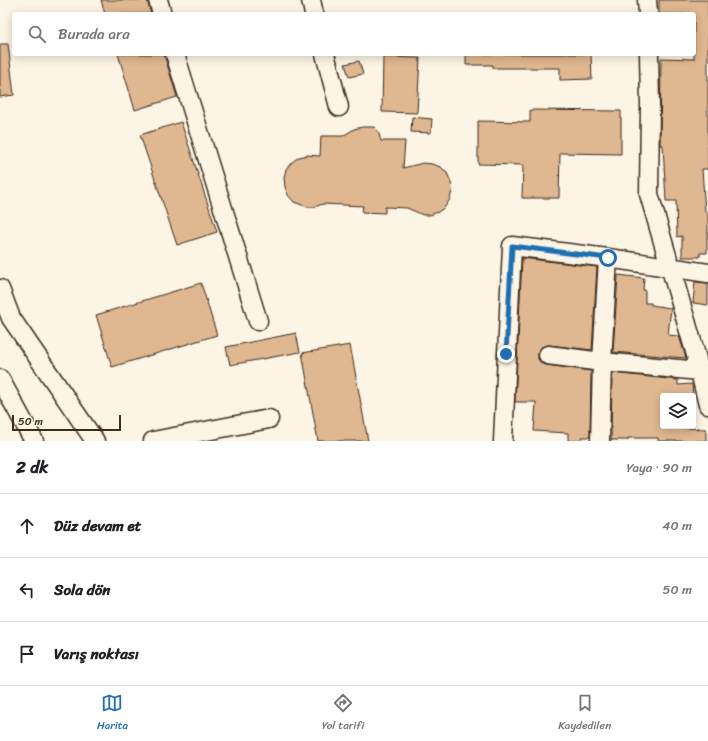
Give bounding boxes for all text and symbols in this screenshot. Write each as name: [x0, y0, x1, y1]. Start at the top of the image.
search box: [12, 12, 696, 56]
text: Burada ara: [58, 21, 130, 47]
icon: search: [26, 23, 48, 45]
route start: [599, 249, 617, 267]
route end: [497, 345, 515, 363]
map controls: [660, 393, 696, 429]
button: layers: [660, 393, 696, 429]
text: 50 m: [18, 412, 43, 431]
scale bar: [12, 413, 121, 432]
text: 2 dk: [16, 452, 48, 482]
text: Yaya · 90 m: [627, 456, 692, 479]
text: Düz devam et: [54, 513, 141, 539]
text: 40 m: [662, 514, 692, 537]
icon: ahead: [16, 515, 38, 537]
text: Sola dön: [54, 577, 110, 603]
text: 50 m: [662, 578, 692, 601]
icon: left: [16, 579, 38, 601]
text: Varış noktası: [54, 641, 139, 667]
icon: arrive: [16, 643, 38, 665]
tab: Harita: [97, 692, 128, 735]
tab: Yol tarifi: [322, 692, 364, 735]
tab: Kaydedilen: [558, 692, 611, 735]

